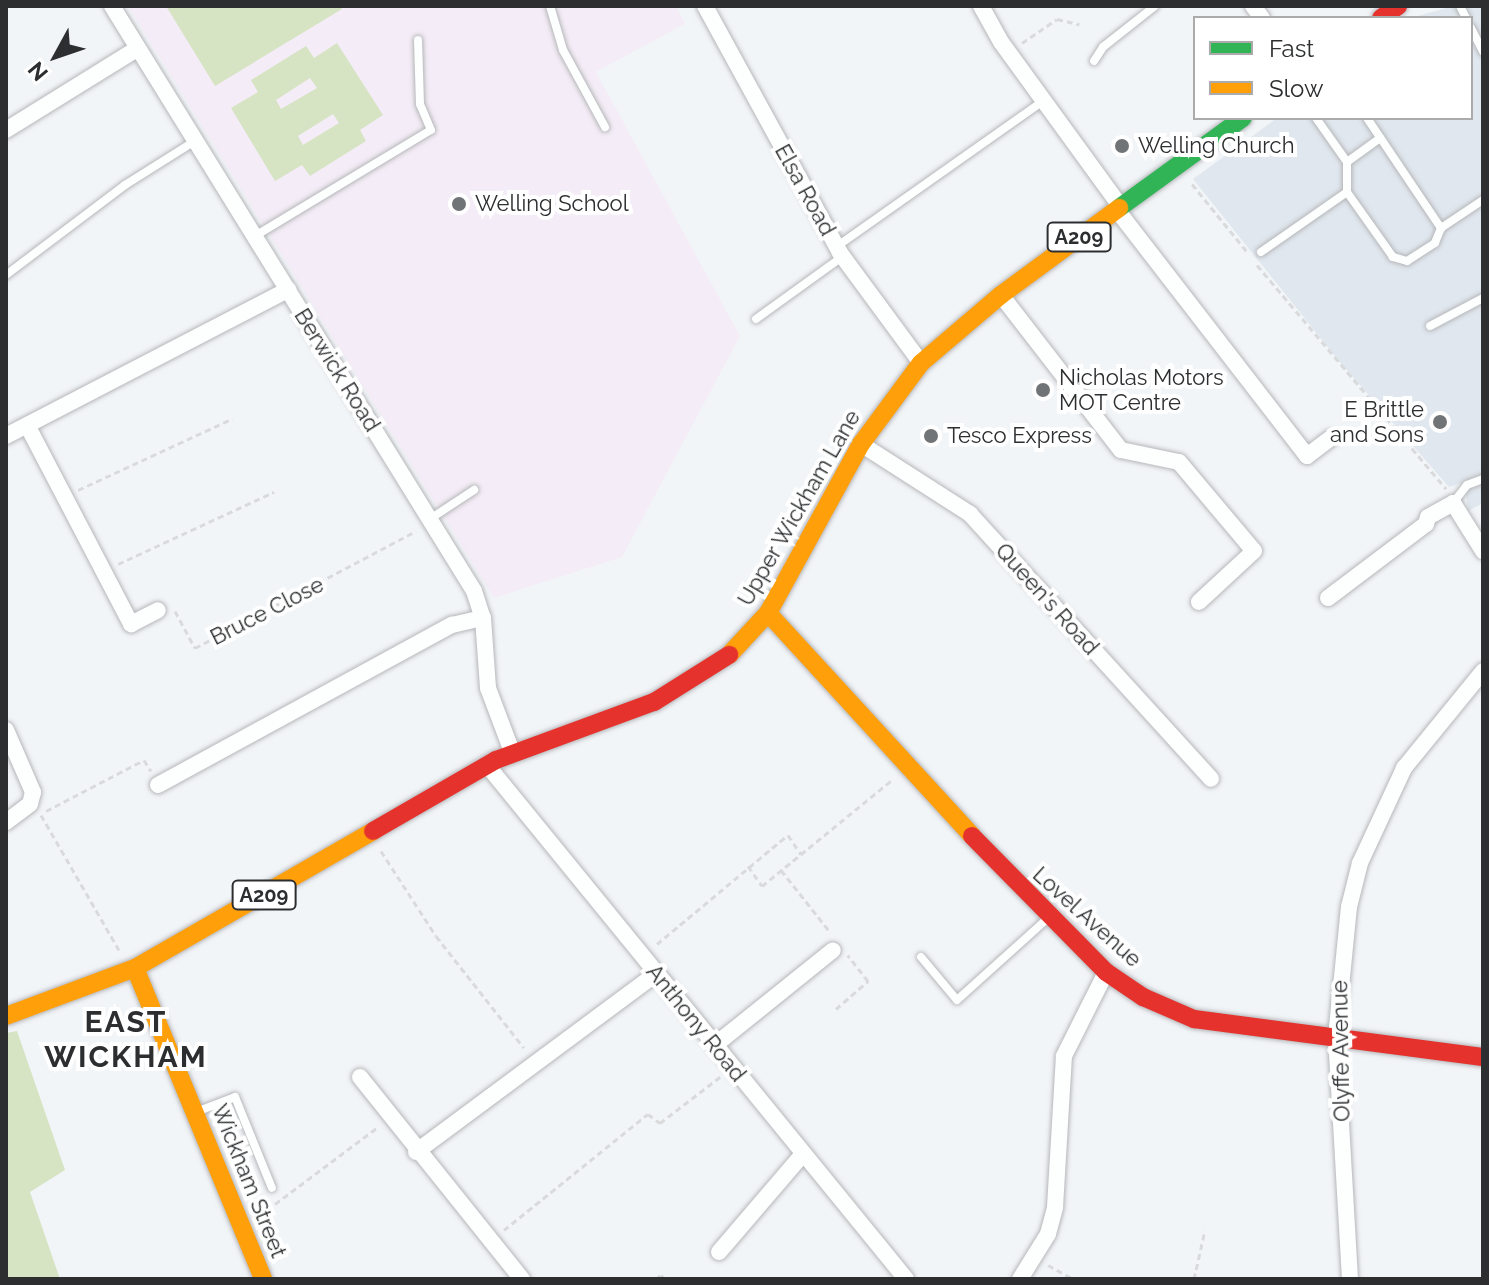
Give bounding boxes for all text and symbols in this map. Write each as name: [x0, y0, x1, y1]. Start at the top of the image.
north arrow: [16, 16, 96, 96]
legend: [1193, 16, 1473, 120]
text: Fast: [1269, 34, 1314, 63]
text: N: [22, 57, 53, 86]
text: Slow: [1269, 74, 1323, 103]
place label: Welling Church: [1138, 133, 1295, 159]
marker: Welling Church: [1113, 137, 1131, 155]
street label: Elsa Road: [769, 140, 841, 240]
place label: Welling School: [475, 191, 629, 217]
marker: Welling School: [450, 195, 468, 213]
road number: A209: [1045, 221, 1113, 253]
street label: Berwick Road: [289, 304, 385, 436]
place label: Nicholas Motors MOT Centre: [1059, 364, 1224, 416]
marker: Nicholas Motors MOT Centre: [1034, 381, 1052, 399]
place label: E Brittle and Sons: [1330, 396, 1424, 448]
street label: Upper Wickham Lane: [732, 405, 866, 611]
marker: E Brittle and Sons: [1431, 413, 1449, 431]
place label: Tesco Express: [947, 423, 1092, 449]
marker: Tesco Express: [922, 427, 940, 445]
street label: Queen's Road: [990, 538, 1104, 660]
street label: Bruce Close: [206, 571, 328, 651]
street label: Lovel Avenue: [1027, 861, 1147, 973]
road number: A209: [230, 879, 298, 911]
street label: Anthony Road: [641, 959, 751, 1087]
street label: Olyffe Avenue: [1327, 980, 1355, 1122]
district label: EAST WICKHAM: [44, 1004, 208, 1074]
street label: Wickham Street: [206, 1100, 292, 1262]

